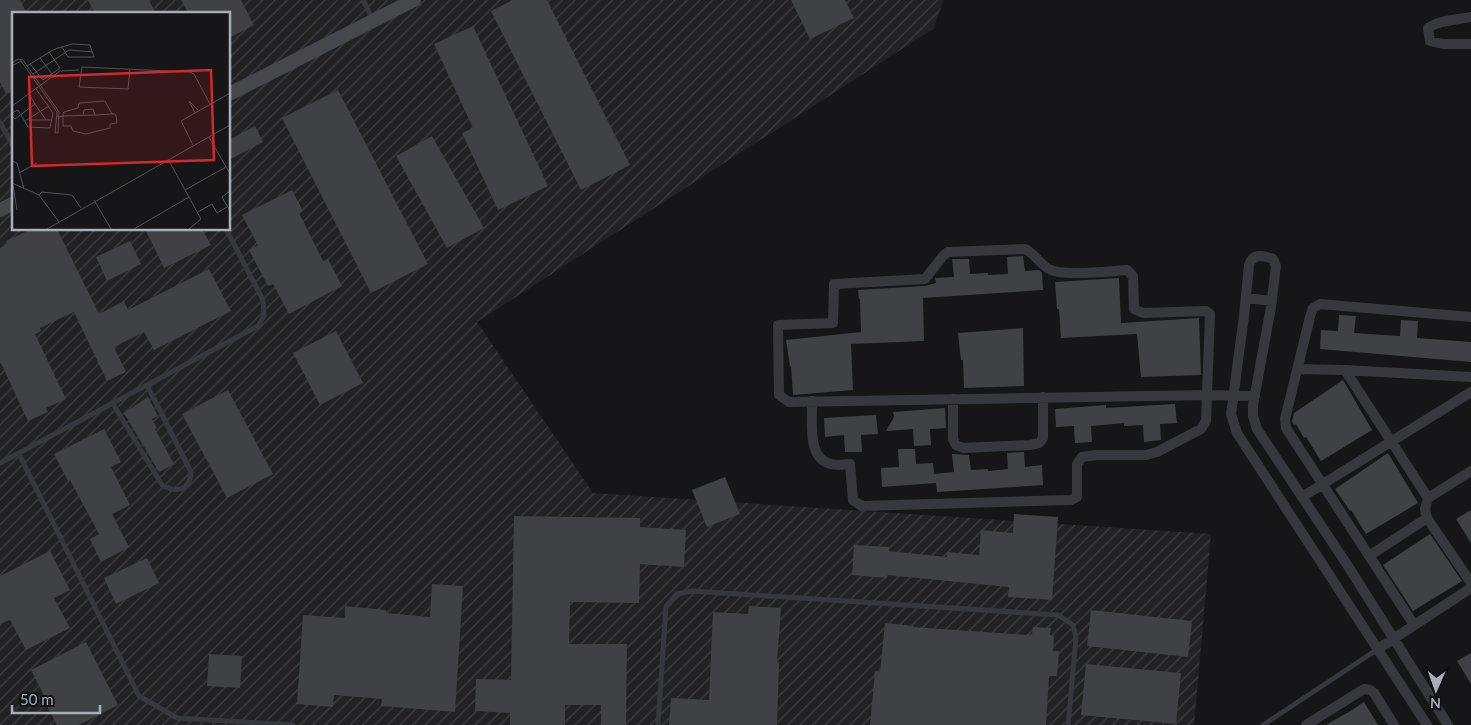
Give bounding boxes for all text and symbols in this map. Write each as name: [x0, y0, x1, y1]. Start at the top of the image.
inset map: [12, 12, 230, 230]
north arrow: [1411, 665, 1461, 715]
scale bar: [12, 682, 100, 714]
text: 50 m: [20, 690, 54, 708]
text: N: [1430, 695, 1441, 712]

